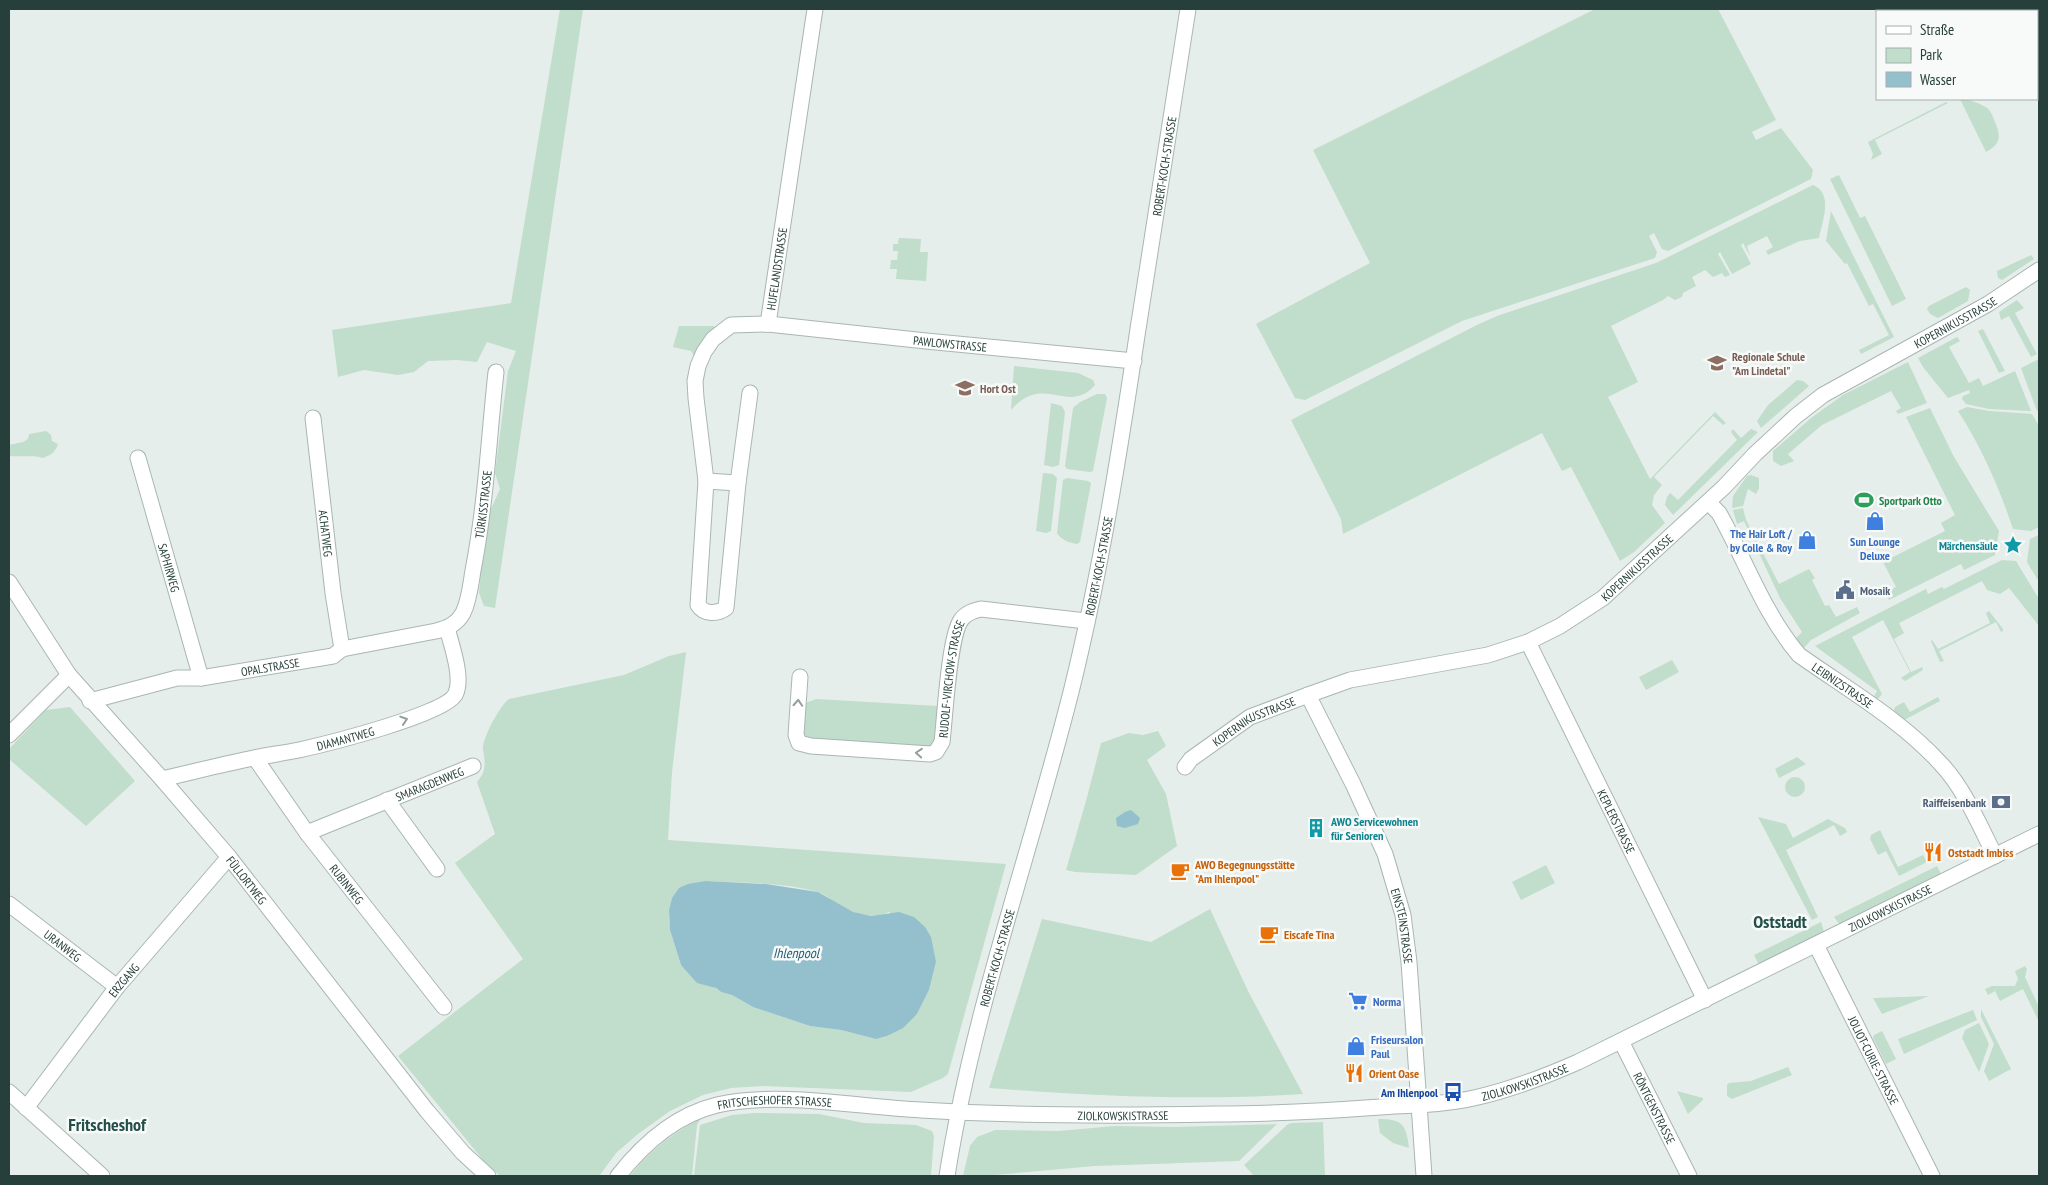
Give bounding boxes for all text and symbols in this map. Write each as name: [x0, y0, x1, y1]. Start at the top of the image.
legend: [1876, 10, 2038, 100]
text: Straße: [1920, 20, 1954, 39]
text: Park: [1920, 45, 1942, 64]
text: Wasser: [1920, 70, 1957, 89]
street label: ROBERT-KOCH-STRASSE: [1149, 115, 1179, 217]
street label: HUFELANDSTRASSE: [763, 226, 790, 311]
street label: KOPERNIKUSSTRASSE: [1911, 293, 1999, 351]
street label: PAWLOWSTRASSE: [912, 332, 988, 354]
place label: Regionale Schule "Am Lindetal": [1732, 349, 1805, 378]
school or university icon: Regionale Schule "Am Lindetal": [1706, 352, 1728, 374]
school or university icon: Hort Ost: [954, 377, 976, 399]
place label: Hort Ost: [980, 381, 1016, 396]
street label: TÜRKISSTRASSE: [471, 470, 494, 539]
sports icon: Sportpark Otto: [1853, 489, 1875, 511]
place label: Sportpark Otto: [1879, 493, 1943, 508]
street label: ACHATWEG: [316, 509, 336, 557]
shop icon: Sun Lounge Deluxe: [1864, 510, 1886, 532]
street label: ROBERT-KOCH-STRASSE: [1081, 515, 1115, 617]
place label: The Hair Loft / by Colle & Roy: [1730, 526, 1793, 555]
shop icon: The Hair Loft / by Colle & Roy: [1796, 529, 1818, 551]
street label: KOPERNIKUSSTRASSE: [1597, 530, 1676, 604]
place label: Sun Lounge Deluxe: [1850, 534, 1900, 563]
place icon: Märchensäule: [2002, 534, 2024, 556]
place label: Märchensäule: [1939, 538, 1998, 553]
street label: SAPHIRWEG: [155, 541, 184, 594]
public building icon: Mosaik: [1834, 579, 1856, 601]
place label: Mosaik: [1860, 583, 1890, 598]
street label: RUDOLF-VIRCHOW-STRASSE: [935, 617, 967, 739]
street label: OPALSTRASSE: [240, 654, 300, 679]
street label: LEIBNIZSTRASSE: [1809, 659, 1876, 711]
street label: KOPERNIKUSSTRASSE: [1209, 693, 1297, 749]
one-way arrow: [792, 698, 803, 706]
one-way arrow: [399, 716, 407, 726]
street label: DIAMANTWEG: [315, 723, 376, 753]
one-way arrow: [915, 748, 923, 759]
street label: SMARAGDENWEG: [393, 763, 466, 804]
street label: KEPLERSTRASSE: [1595, 787, 1639, 856]
bank icon: Raiffeisenbank: [1990, 791, 2012, 813]
place label: Raiffeisenbank: [1923, 795, 1986, 810]
place label: AWO Servicewohnen für Senioren: [1330, 814, 1418, 843]
building icon: AWO Servicewohnen für Senioren: [1305, 817, 1327, 839]
restaurant icon: Oststadt Imbiss: [1922, 841, 1944, 863]
place label: Oststadt Imbiss: [1948, 845, 2014, 860]
street label: FÜLLORTWEG: [223, 853, 270, 907]
place label: AWO Begegnungsstätte "Am Ihlenpool": [1194, 857, 1295, 886]
cafe icon: AWO Begegnungsstätte "Am Ihlenpool": [1169, 860, 1191, 882]
street label: RUBINWEG: [327, 861, 367, 907]
street label: ZIOLKOWSKISTRASSE: [1846, 881, 1934, 935]
street label: EINSTEINSTRASSE: [1388, 886, 1417, 965]
street label: ROBERT-KOCH-STRASSE: [976, 907, 1017, 1008]
district label: Oststadt: [1753, 910, 1808, 933]
cafe icon: Eiscafe Tina: [1258, 923, 1280, 945]
street label: URANWEG: [41, 926, 85, 965]
place label: Eiscafe Tina: [1284, 927, 1334, 942]
water label: Ihlenpool: [773, 944, 821, 962]
street label: ERZGANG: [105, 960, 142, 1000]
supermarket icon: Norma: [1347, 990, 1369, 1012]
place label: Norma: [1373, 994, 1401, 1009]
street label: JOLIOT-CURIE-STRASSE: [1845, 1013, 1902, 1107]
place label: Friseursalon Paul: [1371, 1032, 1423, 1061]
shop icon: Friseursalon Paul: [1345, 1035, 1367, 1057]
street label: ZIOLKOWSKISTRASSE: [1480, 1060, 1570, 1103]
restaurant icon: Orient Oase: [1343, 1062, 1365, 1084]
place label: Orient Oase: [1369, 1066, 1419, 1081]
street label: RÖNTGENSTRASSE: [1630, 1070, 1679, 1146]
bus stop icon: Am Ihlenpool: [1442, 1081, 1464, 1103]
place label: Am Ihlenpool: [1380, 1085, 1438, 1100]
street label: FRITSCHESHOFER STRASSE: [716, 1092, 833, 1112]
street label: ZIOLKOWSKISTRASSE: [1078, 1107, 1169, 1123]
district label: Fritscheshof: [68, 1113, 147, 1136]

